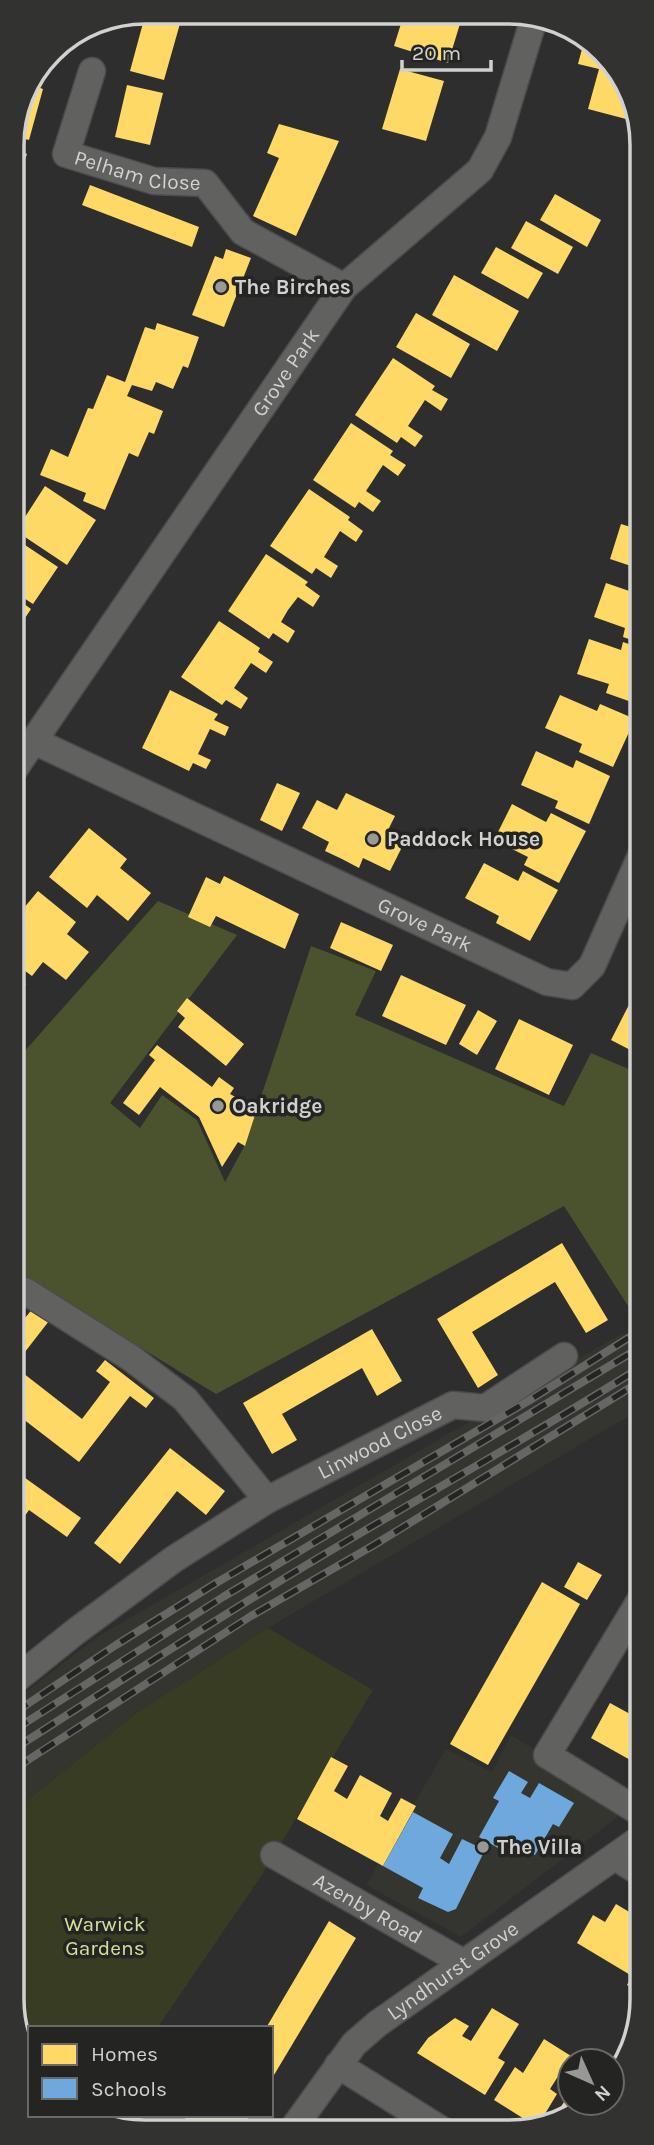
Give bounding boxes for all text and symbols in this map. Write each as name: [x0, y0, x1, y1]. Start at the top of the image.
scale bar: [402, 28, 491, 72]
text: 20 m: [412, 41, 461, 65]
street label: Pelham Close: [71, 145, 201, 195]
place label: The Birches: [235, 275, 351, 299]
marker: The Birches: [213, 279, 229, 295]
street label: Grove Park: [247, 323, 324, 421]
place label: Paddock House: [387, 827, 540, 851]
marker: Paddock House: [365, 831, 381, 847]
street label: Grove Park: [374, 892, 476, 957]
place label: Oakridge: [232, 1094, 322, 1118]
marker: Oakridge: [210, 1098, 226, 1114]
street label: Linwood Close: [314, 1401, 446, 1484]
place label: The Villa: [497, 1835, 582, 1859]
marker: The Villa: [475, 1839, 491, 1855]
street label: Azenby Road: [309, 1868, 426, 1949]
park label: Warwick Gardens: [64, 1912, 146, 1960]
street label: Lyndhurst Grove: [382, 1916, 523, 2025]
legend: [28, 2026, 273, 2117]
text: Homes: [91, 2042, 158, 2066]
north arrow: [556, 2047, 626, 2117]
text: Schools: [91, 2077, 167, 2101]
text: N: [590, 2081, 615, 2106]

